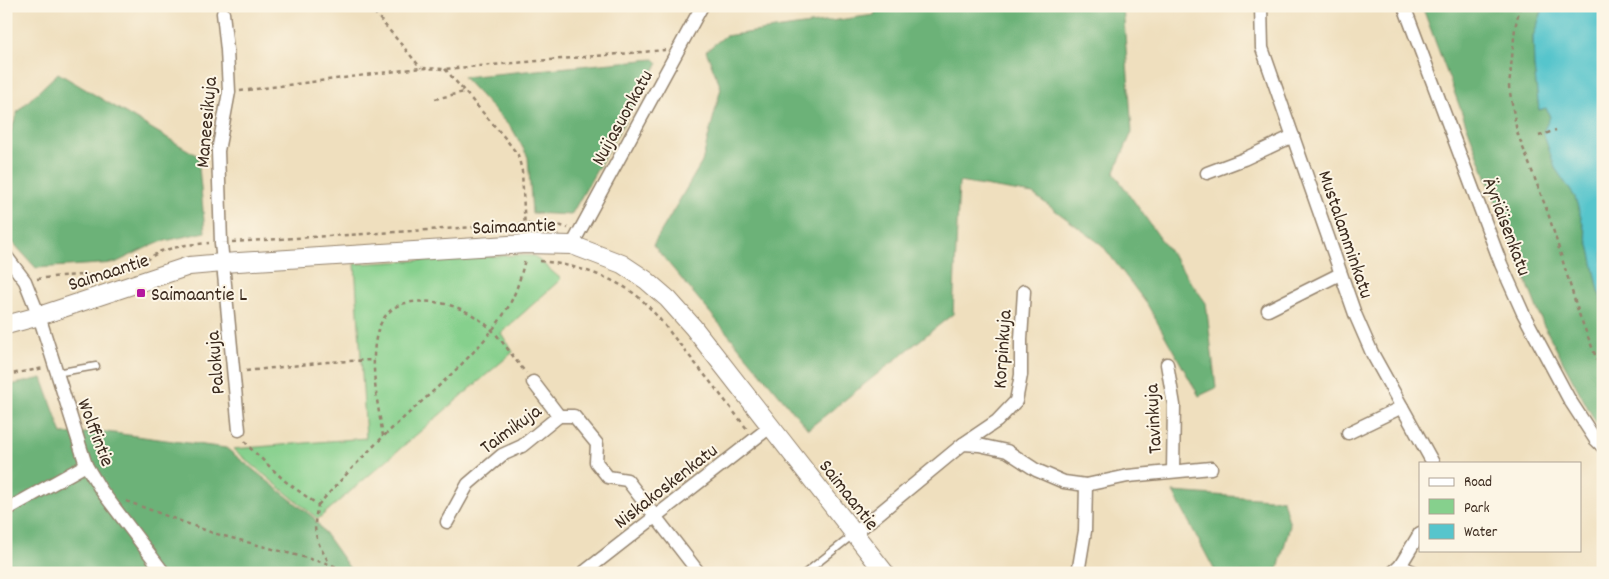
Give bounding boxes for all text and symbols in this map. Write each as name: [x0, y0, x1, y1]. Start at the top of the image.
street label: Nuijasuonkatu: [586, 66, 661, 171]
street label: Maneesikuja: [190, 75, 226, 169]
street label: Mustalamminkatu: [1309, 167, 1379, 303]
street label: Äyriäisenkatu: [1474, 174, 1537, 280]
street label: Saimaantie: [472, 213, 556, 243]
street label: Saimaantie: [65, 248, 153, 300]
place label: Saimaantie L: [151, 282, 247, 310]
marker: Saimaantie L: [135, 287, 147, 299]
street label: Korpinkuja: [987, 308, 1021, 390]
street label: Palokuja: [200, 329, 234, 396]
street label: Tavinkuja: [1139, 383, 1171, 455]
street label: Wolffintie: [68, 395, 120, 471]
street label: Taimikuja: [475, 398, 549, 462]
street label: Niskakoskenkatu: [609, 438, 725, 537]
street label: Saimaantie: [811, 454, 884, 537]
legend: [1419, 462, 1582, 552]
text: Road: [1464, 472, 1492, 494]
text: Park: [1464, 498, 1490, 520]
text: Water: [1464, 522, 1498, 544]

